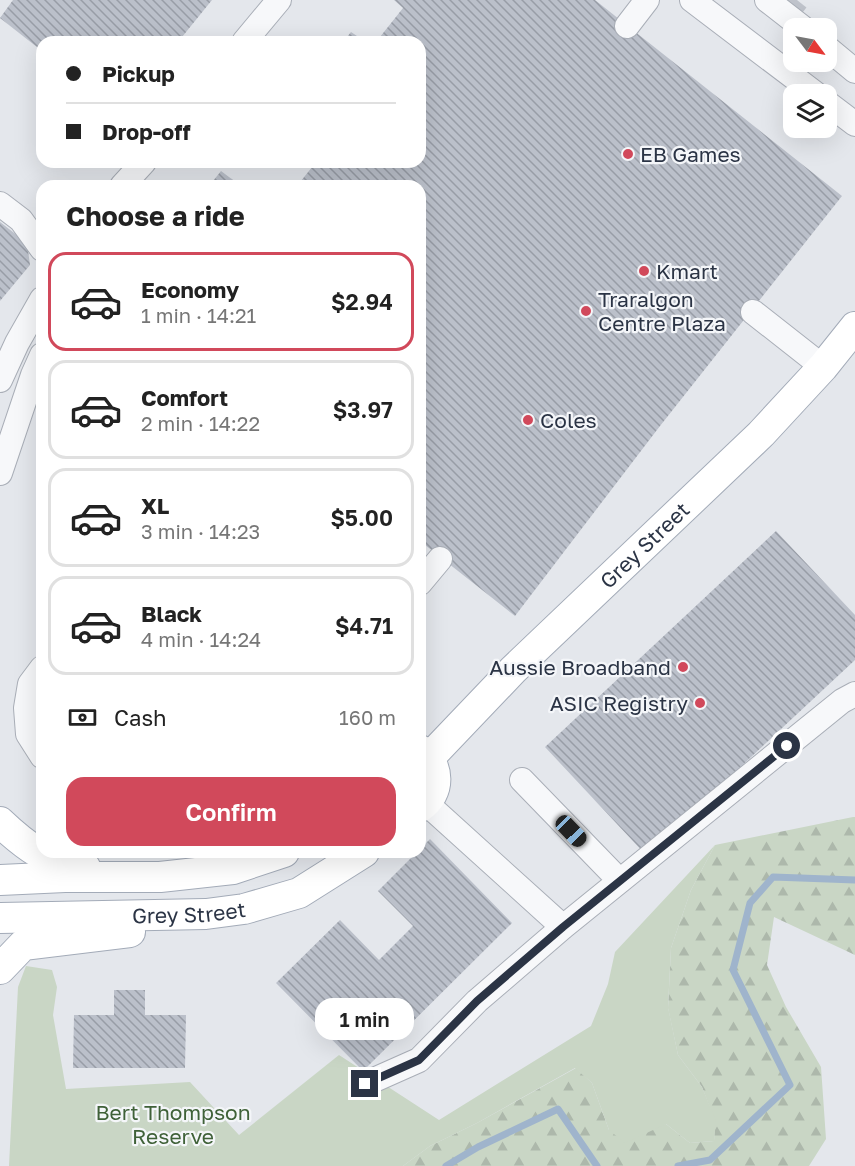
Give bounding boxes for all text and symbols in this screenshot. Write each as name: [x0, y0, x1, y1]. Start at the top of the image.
north arrow: [783, 18, 837, 72]
map controls: [783, 18, 837, 138]
text: Pickup: [102, 60, 175, 87]
button: layers: [783, 84, 837, 138]
text: Drop-off: [102, 118, 191, 145]
place label: EB Games: [640, 141, 741, 167]
marker: EB Games: [621, 147, 635, 161]
text: Choose a ride: [66, 200, 245, 232]
place label: Kmart: [656, 258, 718, 284]
marker: Kmart: [637, 264, 651, 278]
icon: car: [69, 275, 123, 329]
text: Economy: [141, 276, 239, 303]
place label: Traralgon Centre Plaza: [598, 286, 726, 336]
text: $2.94: [331, 288, 393, 315]
text: 1 min · 14:21: [141, 303, 256, 327]
marker: Traralgon Centre Plaza: [579, 304, 593, 318]
icon: car: [69, 383, 123, 437]
text: Comfort: [141, 384, 228, 411]
text: $3.97: [333, 396, 393, 423]
place label: Coles: [540, 407, 597, 433]
text: 2 min · 14:22: [141, 411, 260, 435]
marker: Coles: [521, 413, 535, 427]
icon: car: [69, 491, 123, 545]
text: XL: [141, 492, 169, 519]
street label: Grey Street: [594, 496, 695, 594]
text: $5.00: [330, 504, 393, 531]
text: 3 min · 14:23: [141, 519, 260, 543]
icon: car: [69, 599, 123, 653]
text: Black: [141, 600, 202, 627]
text: $4.71: [335, 612, 393, 639]
text: 4 min · 14:24: [141, 627, 261, 651]
place label: Aussie Broadband: [489, 654, 671, 680]
marker: Aussie Broadband: [676, 660, 690, 674]
place label: ASIC Registry: [550, 690, 688, 716]
marker: ASIC Registry: [693, 696, 707, 710]
icon: cash: [66, 701, 99, 734]
text: Cash: [114, 704, 167, 731]
text: 160 m: [339, 705, 396, 729]
route start: [773, 732, 800, 759]
button: Confirm: [66, 777, 396, 846]
car: [552, 812, 590, 850]
street label: Grey Street: [132, 896, 247, 928]
callout: 1 min: [316, 997, 415, 1039]
text: 1 min: [339, 1007, 390, 1031]
route end: [351, 1070, 378, 1097]
park label: Bert Thompson Reserve: [95, 1099, 251, 1149]

